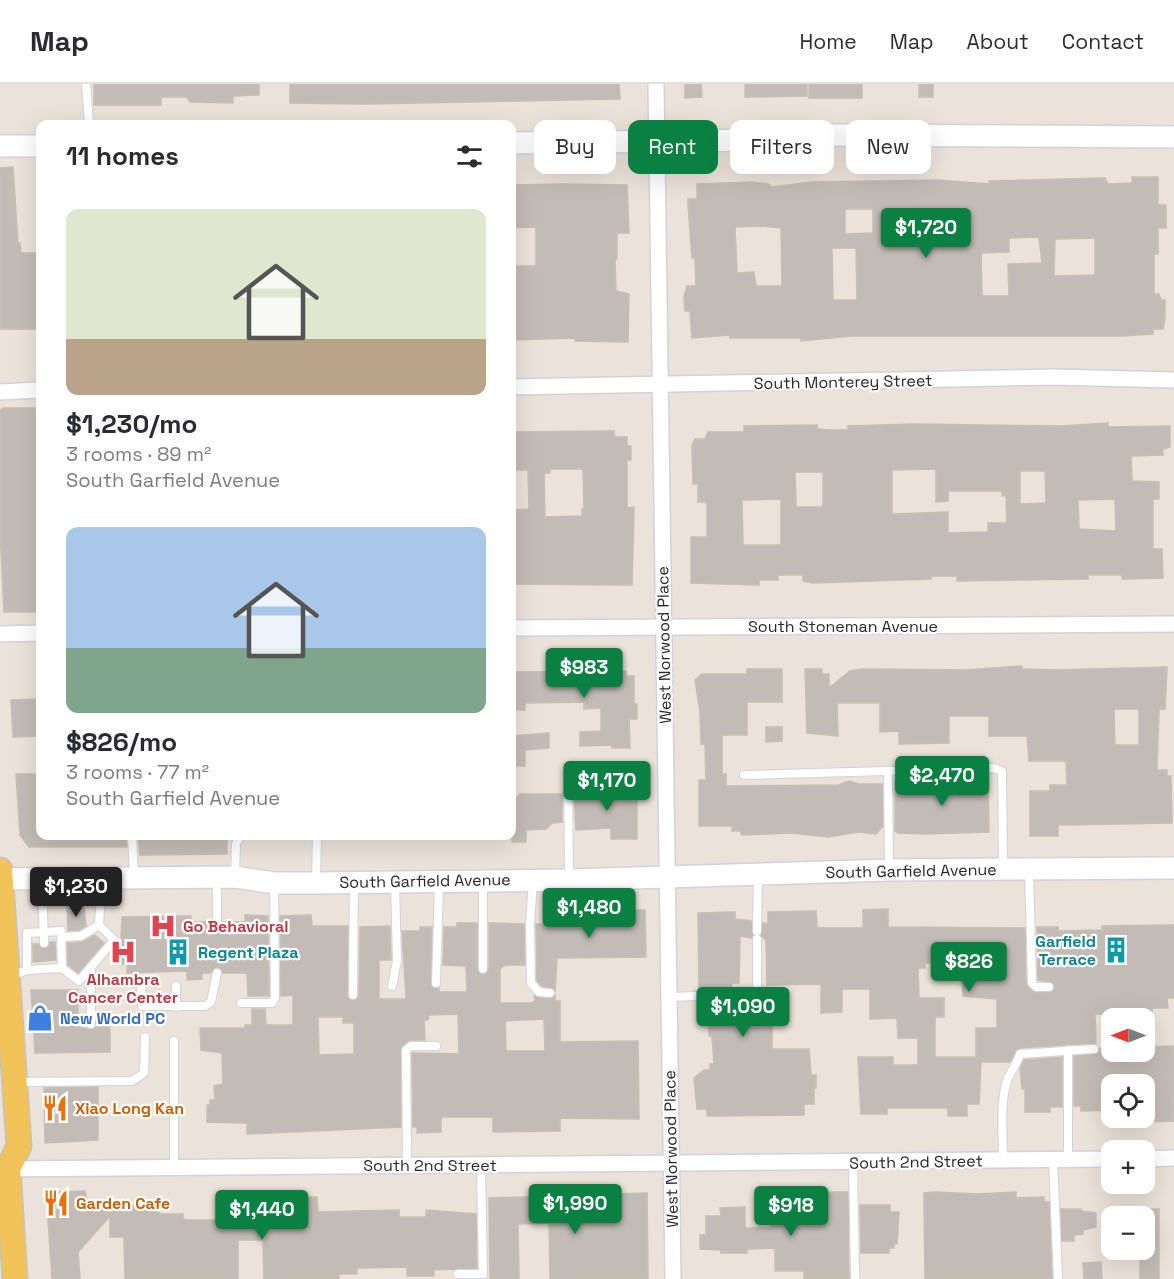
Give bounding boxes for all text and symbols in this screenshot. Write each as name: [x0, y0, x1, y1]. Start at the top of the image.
text: Map: [30, 23, 89, 59]
text: Home: [799, 28, 857, 55]
text: Map: [890, 28, 934, 55]
text: About: [967, 28, 1029, 55]
text: Contact: [1062, 28, 1144, 55]
chip: Buy: [534, 120, 616, 174]
chip: Rent: [628, 120, 718, 174]
chip: Filters: [730, 120, 834, 174]
chip: New: [846, 120, 931, 174]
text: 11 homes: [66, 139, 179, 173]
icon: filters: [453, 140, 486, 173]
pin: $1,720: [877, 208, 975, 259]
text: $1,720: [895, 214, 957, 240]
icon: home: [222, 248, 330, 356]
street label: South Monterey Street: [754, 370, 932, 394]
text: $1,230/mo: [66, 407, 197, 441]
text: 3 rooms · 89 m²: [66, 441, 211, 467]
text: South Garfield Avenue: [66, 467, 280, 493]
icon: home: [222, 566, 330, 674]
street label: West Norwood Place: [652, 566, 676, 724]
street label: South Stoneman Avenue: [748, 616, 938, 637]
pin: $983: [548, 648, 620, 699]
text: $983: [560, 654, 608, 680]
text: $826/mo: [66, 725, 177, 759]
pin: $2,470: [893, 756, 991, 807]
text: 3 rooms · 77 m²: [66, 759, 209, 785]
pin: $1,170: [558, 761, 656, 812]
text: $2,470: [909, 762, 975, 788]
text: $1,170: [578, 767, 637, 793]
text: South Garfield Avenue: [66, 785, 280, 811]
street label: South Garfield Avenue: [825, 859, 997, 883]
pin: $1,230: [27, 867, 125, 918]
street label: South Garfield Avenue: [339, 869, 511, 893]
text: $1,230: [44, 873, 108, 899]
pin: $1,480: [540, 888, 638, 939]
text: $1,480: [557, 894, 621, 920]
hospital icon: Go Behavioral: [148, 911, 178, 941]
place label: Go Behavioral: [183, 916, 288, 937]
place label: Garfield Terrace: [1035, 931, 1096, 970]
building icon: Garfield Terrace: [1101, 935, 1131, 965]
hospital icon: Alhambra Cancer Center: [108, 937, 138, 967]
building icon: Regent Plaza: [163, 937, 193, 967]
place label: Regent Plaza: [198, 942, 298, 963]
pin: $826: [933, 942, 1005, 993]
text: $826: [945, 948, 993, 974]
place label: Alhambra Cancer Center: [68, 969, 178, 1008]
pin: $1,090: [694, 987, 792, 1038]
text: $1,090: [710, 993, 776, 1019]
shop icon: New World PC: [25, 1003, 55, 1033]
place label: New World PC: [60, 1008, 165, 1029]
north arrow: [1101, 1008, 1155, 1062]
map controls: [1101, 1008, 1155, 1260]
street label: West Norwood Place: [659, 1070, 683, 1228]
button: locate: [1101, 1074, 1155, 1128]
restaurant icon: Xiao Long Kan: [40, 1093, 70, 1123]
place label: Xiao Long Kan: [75, 1098, 184, 1119]
button: +: [1101, 1140, 1155, 1194]
street label: South 2nd Street: [849, 1150, 983, 1174]
street label: South 2nd Street: [363, 1155, 497, 1176]
pin: $1,990: [526, 1184, 624, 1235]
pin: $918: [755, 1186, 827, 1237]
restaurant icon: Garden Cafe: [41, 1188, 71, 1218]
pin: $1,440: [213, 1190, 311, 1241]
text: $1,990: [543, 1190, 607, 1216]
text: $918: [768, 1192, 814, 1218]
place label: Garden Cafe: [76, 1193, 170, 1214]
text: $1,440: [229, 1196, 295, 1222]
button: −: [1101, 1206, 1155, 1260]

